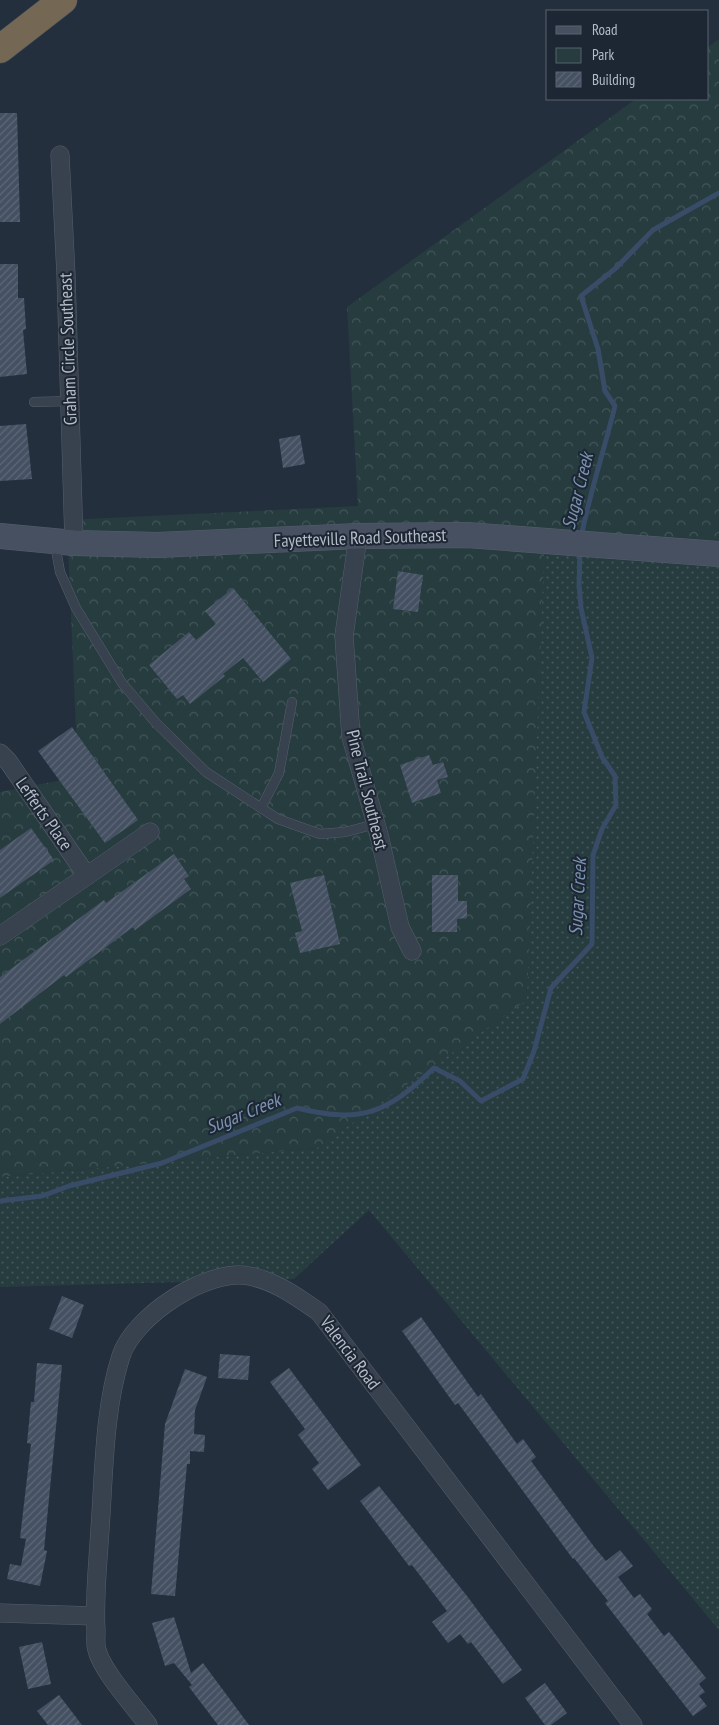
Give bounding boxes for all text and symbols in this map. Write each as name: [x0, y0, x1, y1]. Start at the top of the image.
legend: [546, 10, 709, 100]
text: Road: [592, 20, 618, 39]
text: Park: [592, 45, 614, 64]
text: Building: [592, 70, 635, 89]
street label: Graham Circle Southeast: [53, 272, 82, 426]
water label: Sugar Creek: [556, 448, 599, 532]
street label: Fayetteville Road Southeast: [273, 523, 447, 552]
street label: Pine Trail Southeast: [341, 727, 394, 852]
street label: Lefferts Place: [11, 773, 78, 855]
water label: Sugar Creek: [563, 855, 591, 937]
water label: Sugar Creek: [202, 1086, 286, 1139]
street label: Valencia Road: [315, 1310, 386, 1394]

